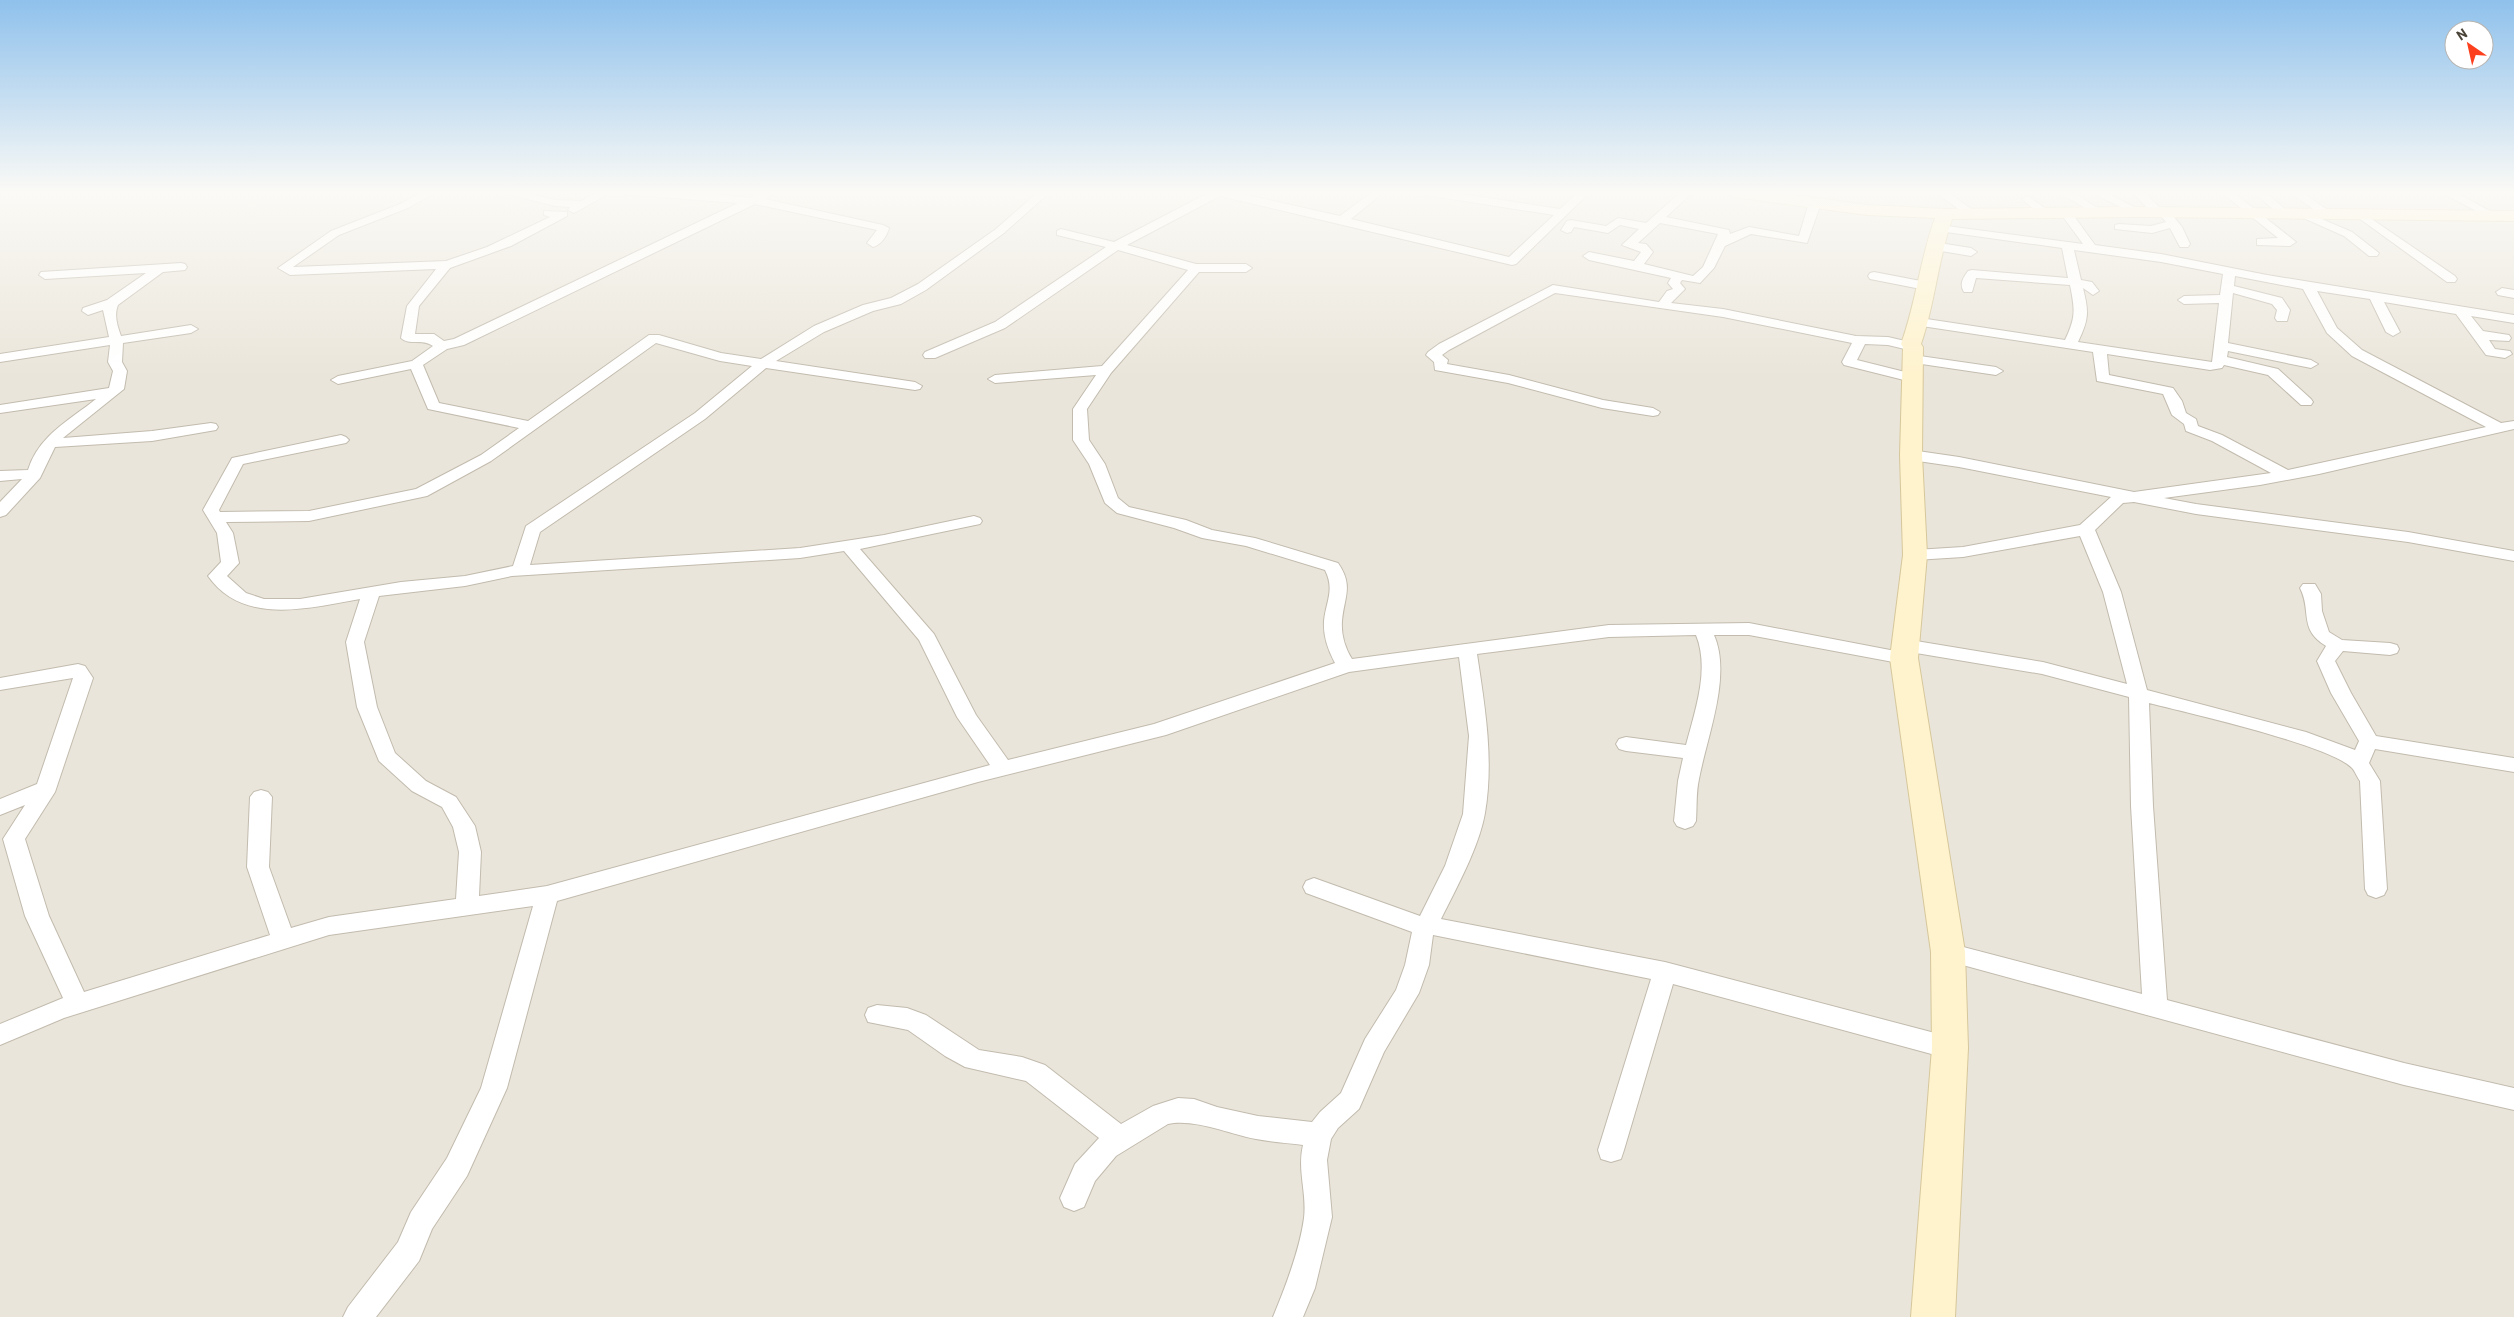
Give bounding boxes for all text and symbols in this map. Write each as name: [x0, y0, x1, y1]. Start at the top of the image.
north arrow: [2444, 20, 2494, 70]
text: N: [2453, 24, 2470, 43]

